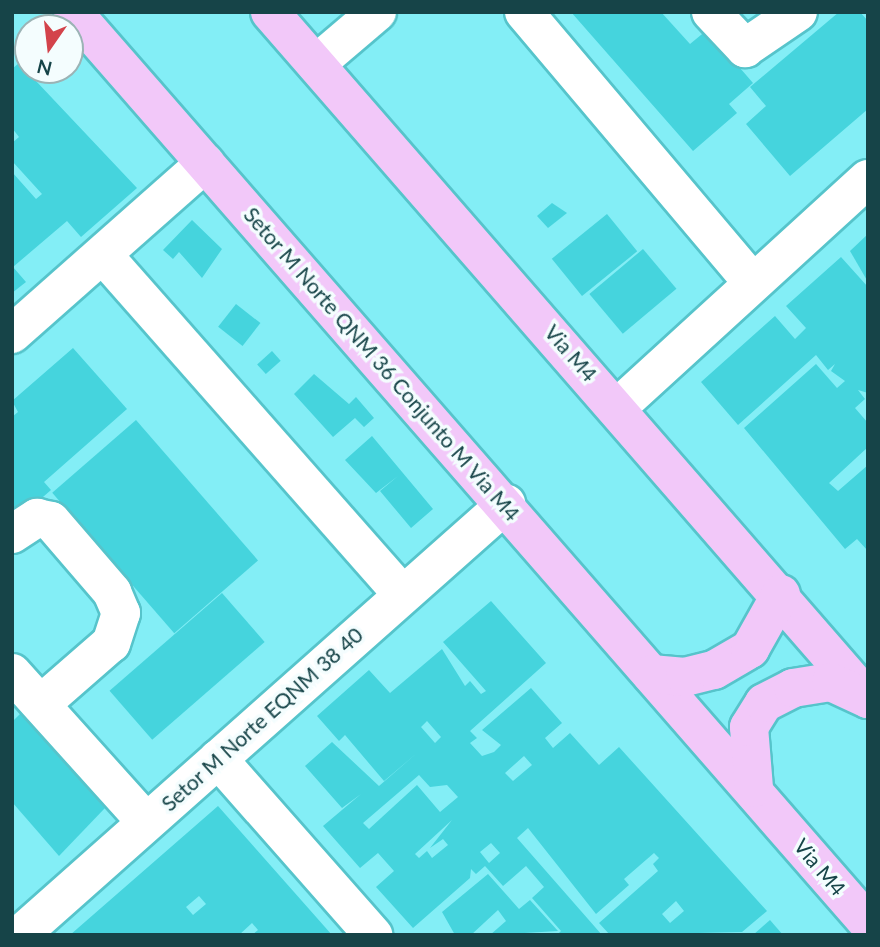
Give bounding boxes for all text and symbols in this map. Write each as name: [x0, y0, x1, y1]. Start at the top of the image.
north arrow: [14, 14, 84, 84]
text: N: [34, 55, 54, 81]
street label: Setor M Norte QNM 36 Conjunto M Via M4: [239, 202, 525, 526]
street label: Via M4: [540, 320, 602, 386]
street label: Setor M Norte EQNM 38 40: [156, 622, 368, 816]
street label: Via M4: [789, 833, 851, 901]

